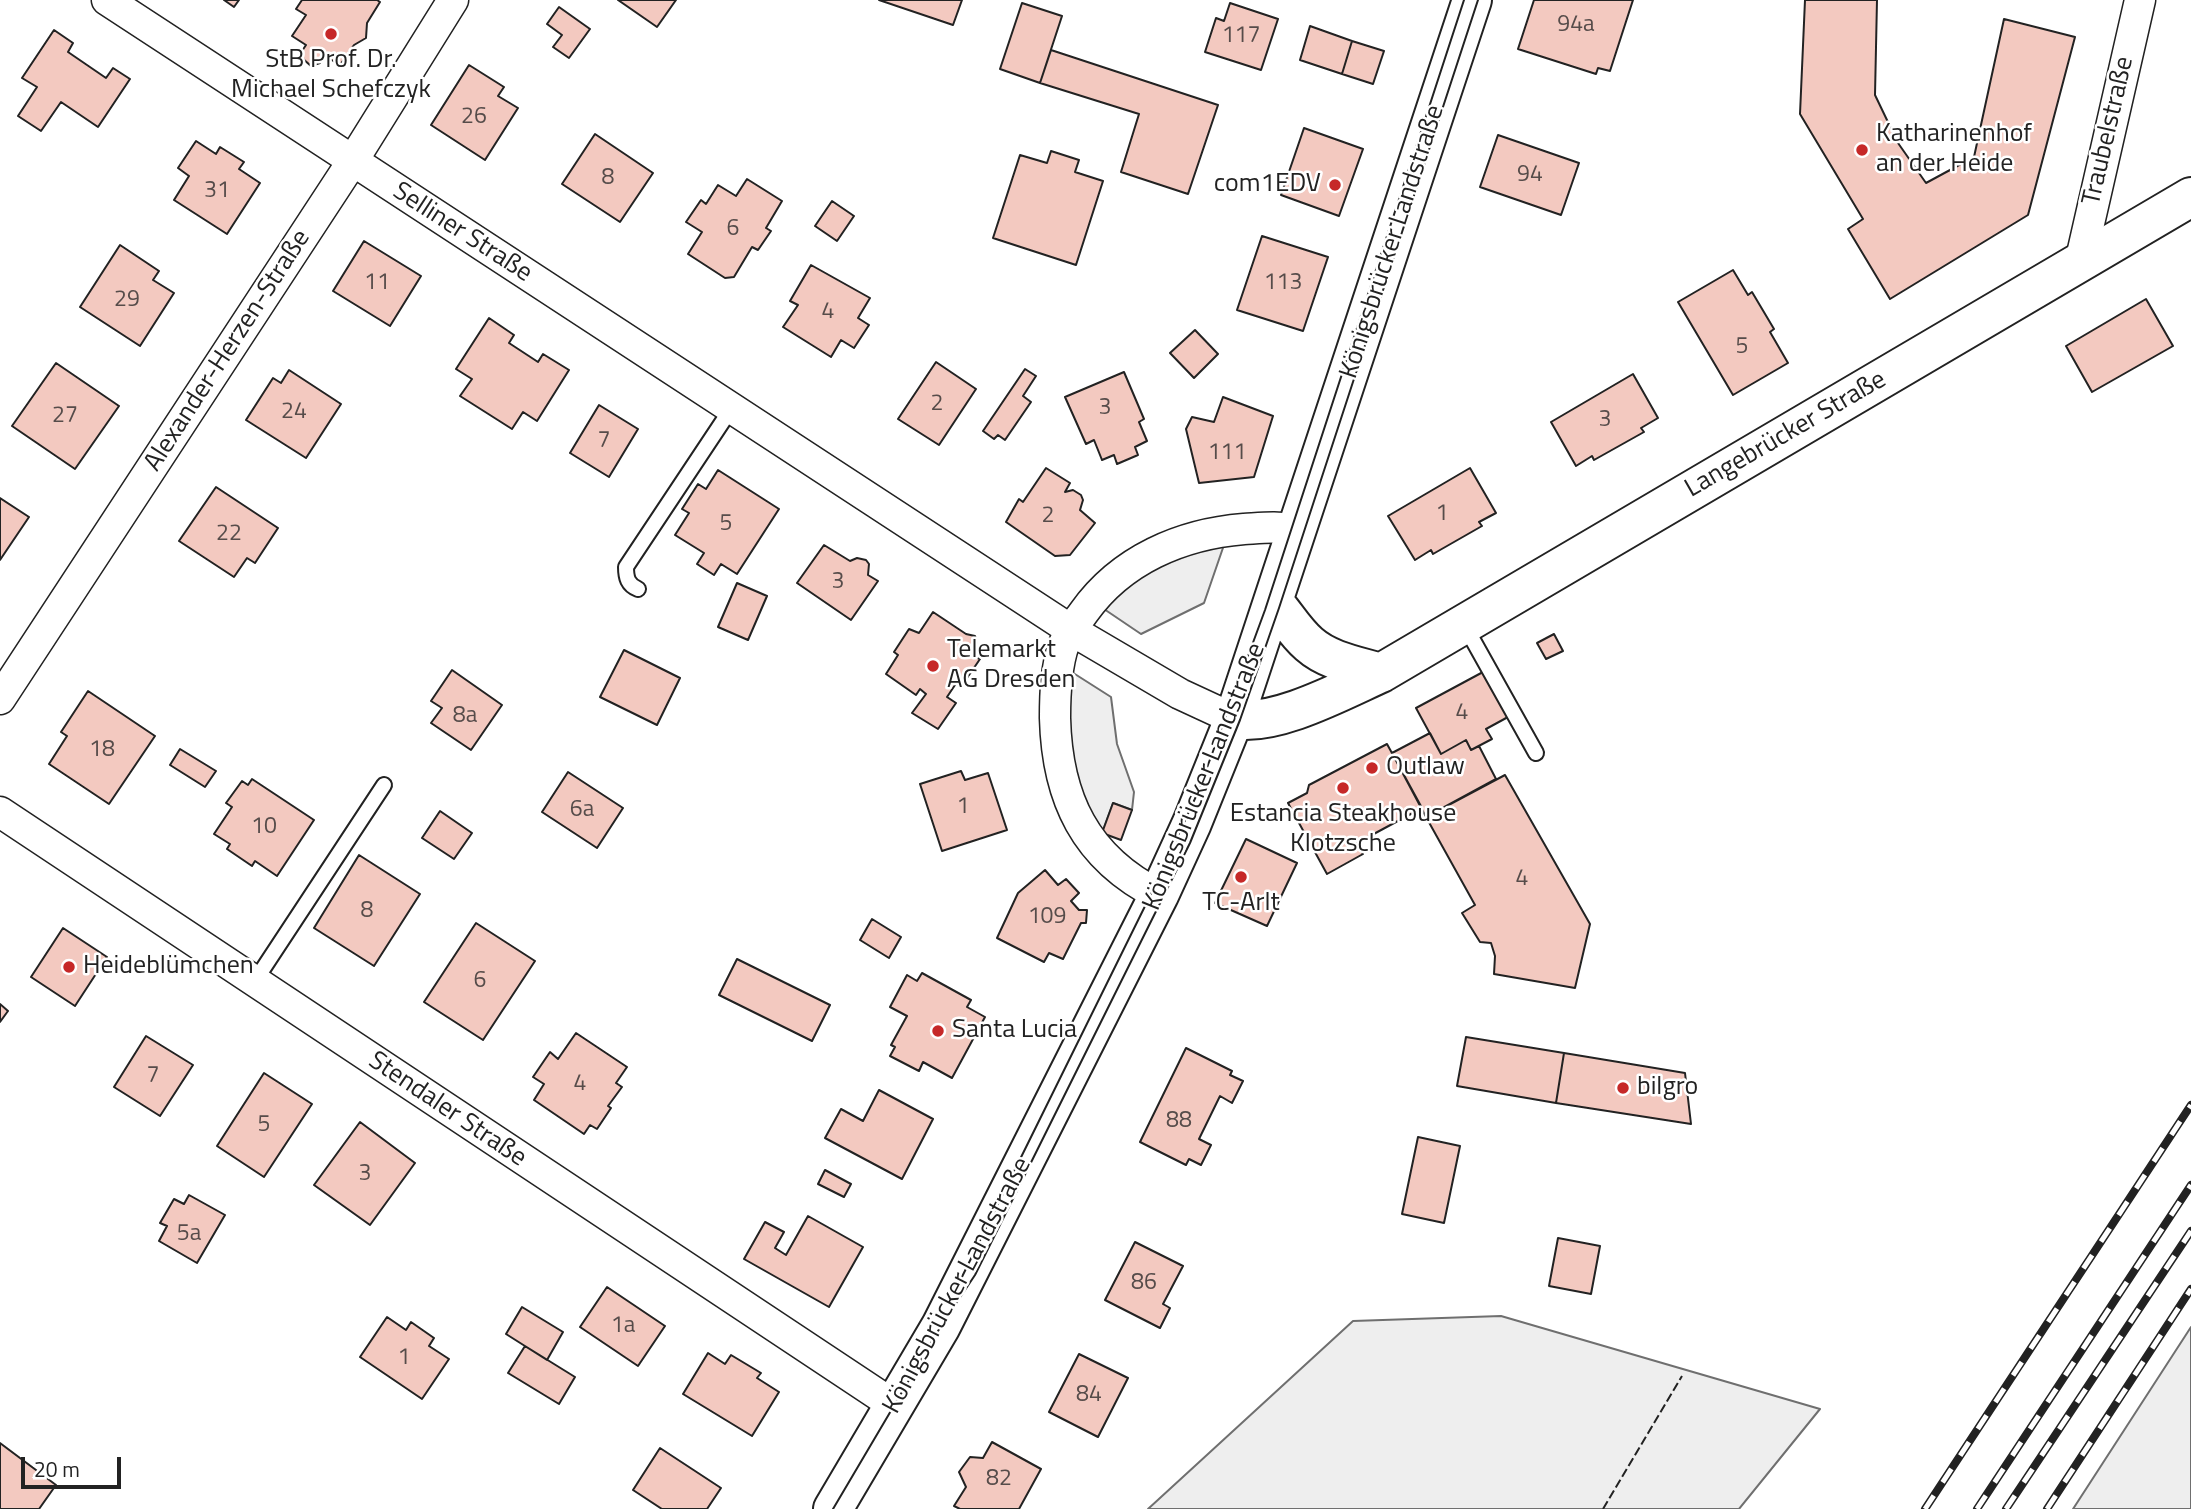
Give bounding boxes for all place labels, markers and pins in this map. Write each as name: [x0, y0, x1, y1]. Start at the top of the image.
marker: StB Prof. Dr. Michael Schefczyk: [323, 26, 339, 42]
place label: StB Prof. Dr. Michael Schefczyk: [231, 45, 431, 106]
place label: Katharinenhof an der Heide: [1876, 119, 2032, 180]
marker: Katharinenhof an der Heide: [1854, 142, 1870, 158]
place label: com1EDV: [1214, 169, 1321, 201]
marker: com1EDV: [1327, 177, 1343, 193]
place label: Telemarkt AG Dresden: [947, 635, 1075, 696]
marker: Telemarkt AG Dresden: [925, 658, 941, 674]
place label: Outlaw: [1386, 752, 1465, 784]
marker: Outlaw: [1364, 760, 1380, 776]
marker: Estancia Steakhouse Klotzsche: [1335, 780, 1351, 796]
place label: Estancia Steakhouse Klotzsche: [1230, 799, 1456, 860]
marker: TC-Arlt: [1233, 869, 1249, 885]
place label: TC-Arlt: [1202, 888, 1280, 920]
place label: Heideblümchen: [83, 951, 254, 983]
marker: Heideblümchen: [61, 959, 77, 975]
place label: Santa Lucia: [952, 1015, 1077, 1047]
marker: Santa Lucia: [930, 1023, 946, 1039]
place label: bilgro: [1637, 1072, 1698, 1104]
marker: bilgro: [1615, 1080, 1631, 1096]

